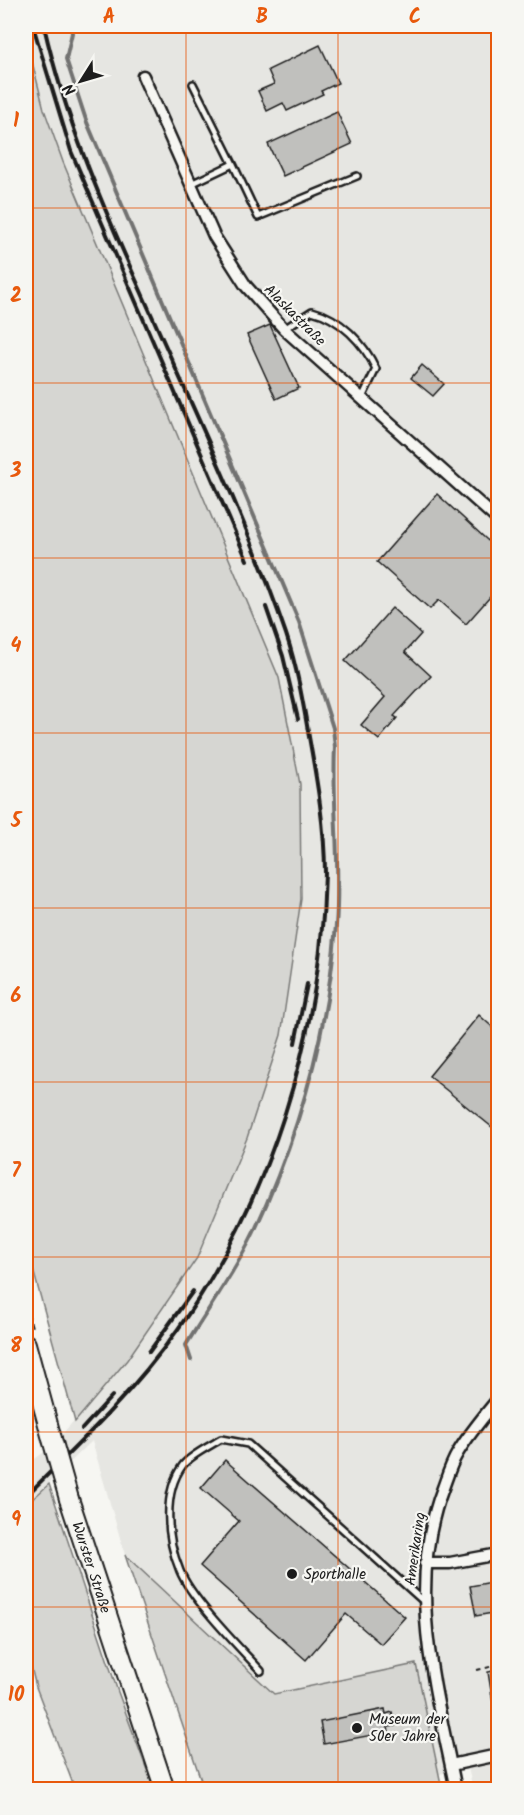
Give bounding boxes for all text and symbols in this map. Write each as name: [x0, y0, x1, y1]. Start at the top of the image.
text: A: [103, 2, 115, 34]
text: B: [256, 2, 268, 34]
text: C: [409, 2, 421, 34]
north arrow: [51, 51, 111, 111]
text: N: [57, 78, 83, 101]
text: 1: [13, 106, 19, 138]
street label: Alaskastraße: [258, 279, 331, 353]
text: 2: [10, 281, 22, 313]
text: 3: [10, 456, 22, 488]
text: 4: [11, 631, 22, 663]
text: 5: [10, 806, 23, 838]
text: 6: [11, 981, 22, 1013]
text: 7: [11, 1156, 21, 1188]
text: 8: [10, 1331, 22, 1363]
text: 9: [11, 1505, 21, 1537]
street label: Amerikaring: [399, 1511, 433, 1587]
street label: Wurster Straße: [64, 1519, 117, 1617]
place label: Sporthalle: [304, 1563, 366, 1587]
marker: Sporthalle: [285, 1567, 299, 1581]
text: 10: [8, 1680, 25, 1712]
place label: Museum der 50er Jahre: [369, 1708, 447, 1749]
marker: Museum der 50er Jahre: [350, 1721, 364, 1735]

